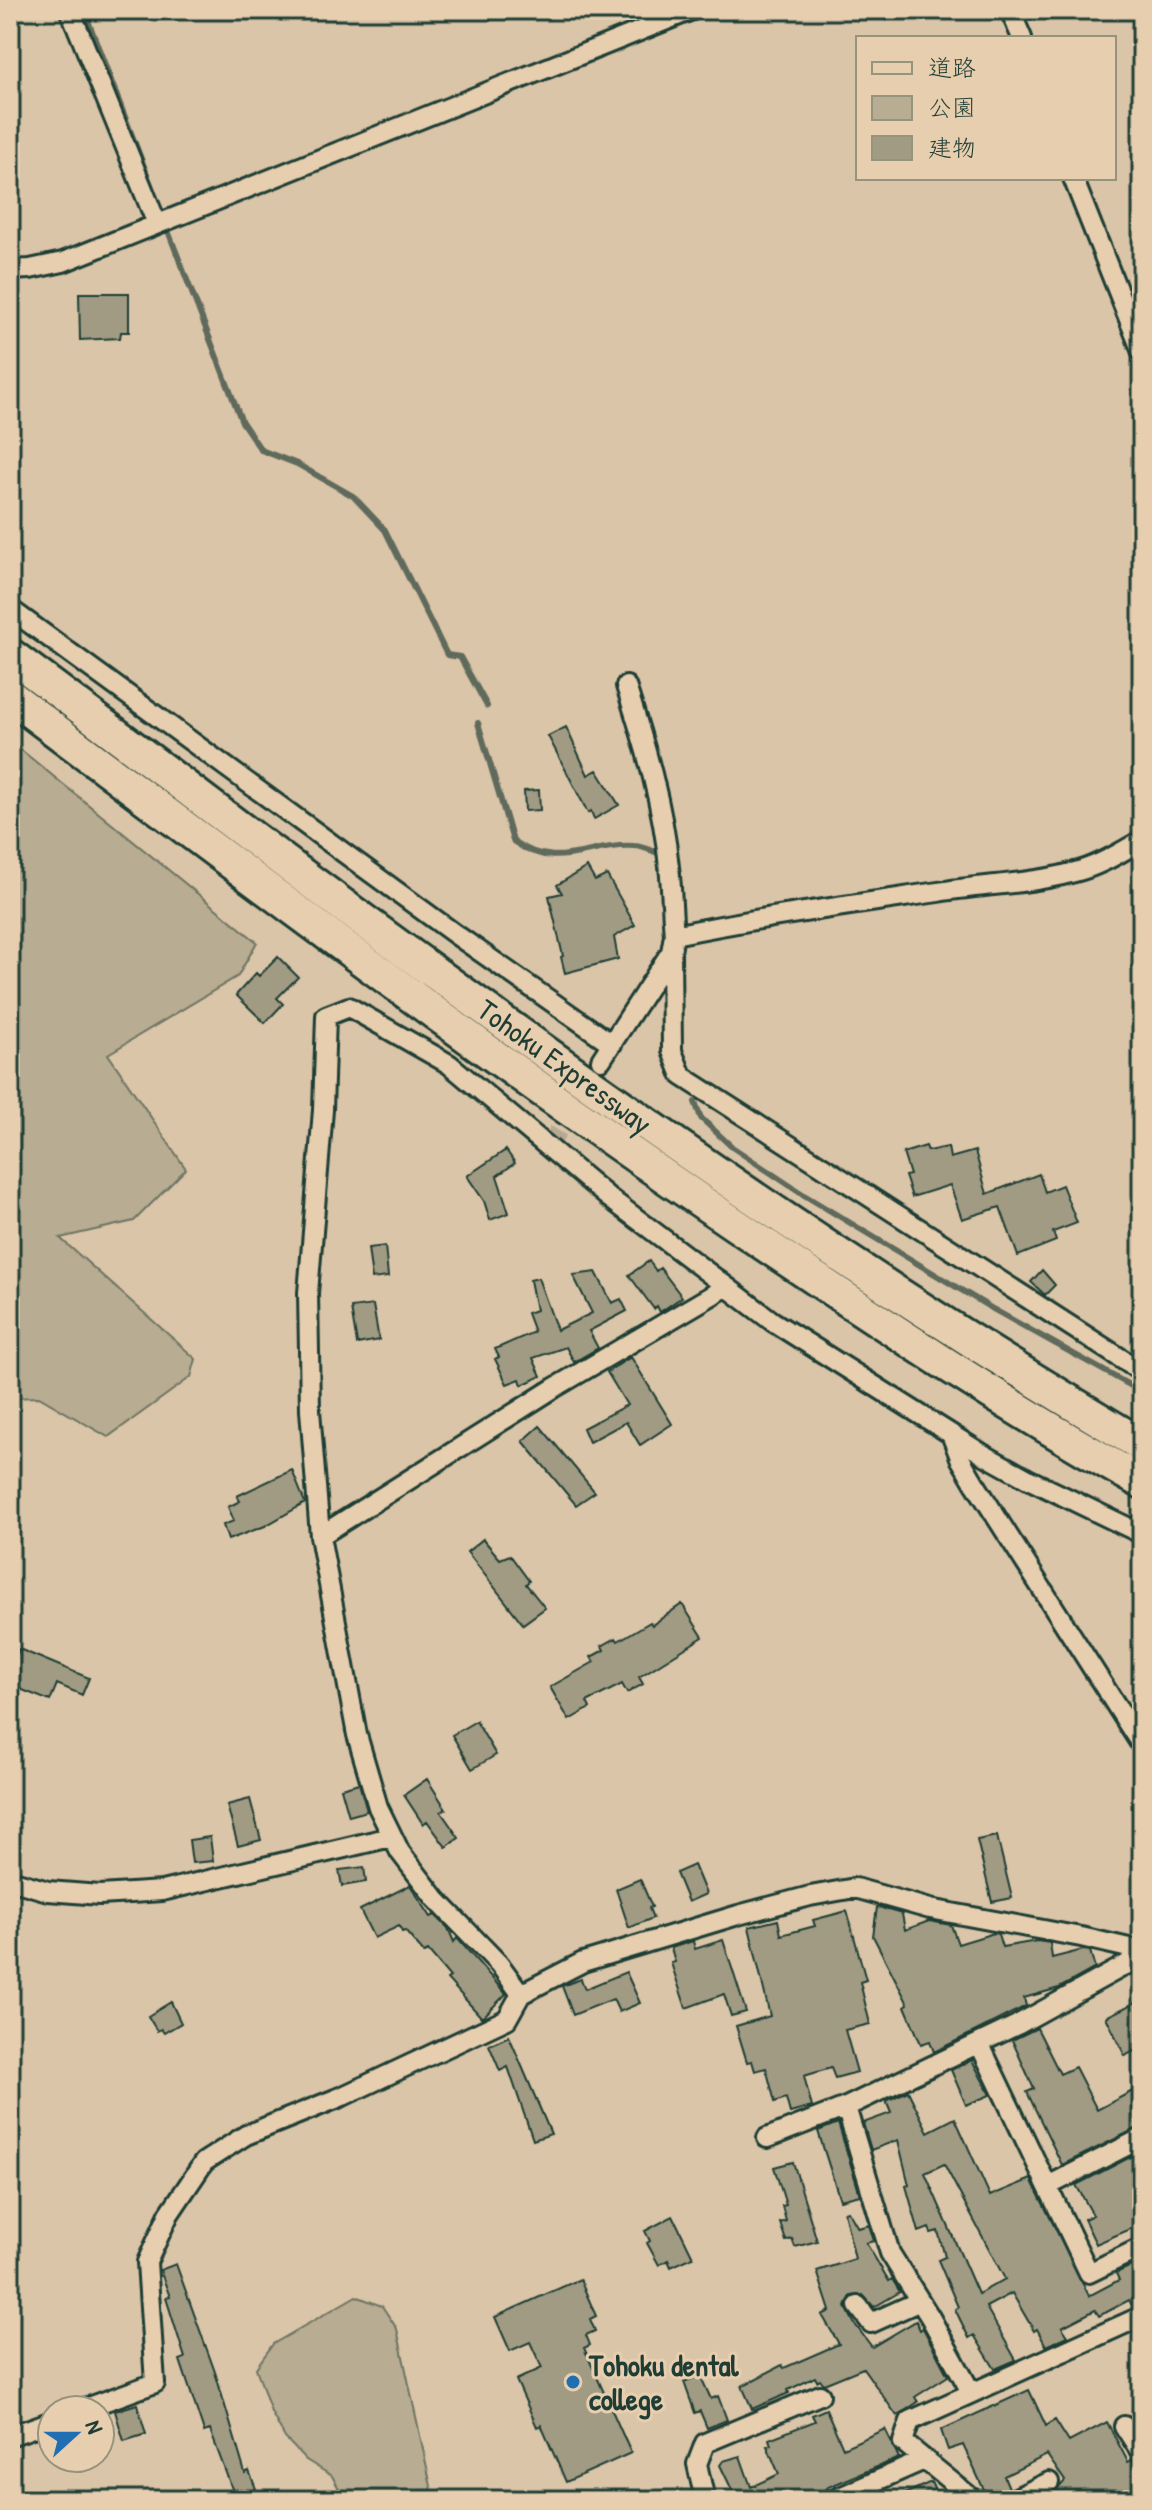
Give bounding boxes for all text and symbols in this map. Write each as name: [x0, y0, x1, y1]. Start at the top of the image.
legend: [856, 36, 1116, 180]
text: 道路: [928, 51, 976, 83]
text: 公園: [928, 91, 976, 123]
text: 建物: [928, 131, 976, 163]
street label: Tohoku Expressway: [470, 989, 660, 1143]
place label: Tohoku dental college: [588, 2345, 739, 2420]
marker: Tohoku dental college: [564, 2373, 582, 2391]
north arrow: [36, 2394, 116, 2474]
text: N: [79, 2416, 111, 2438]

